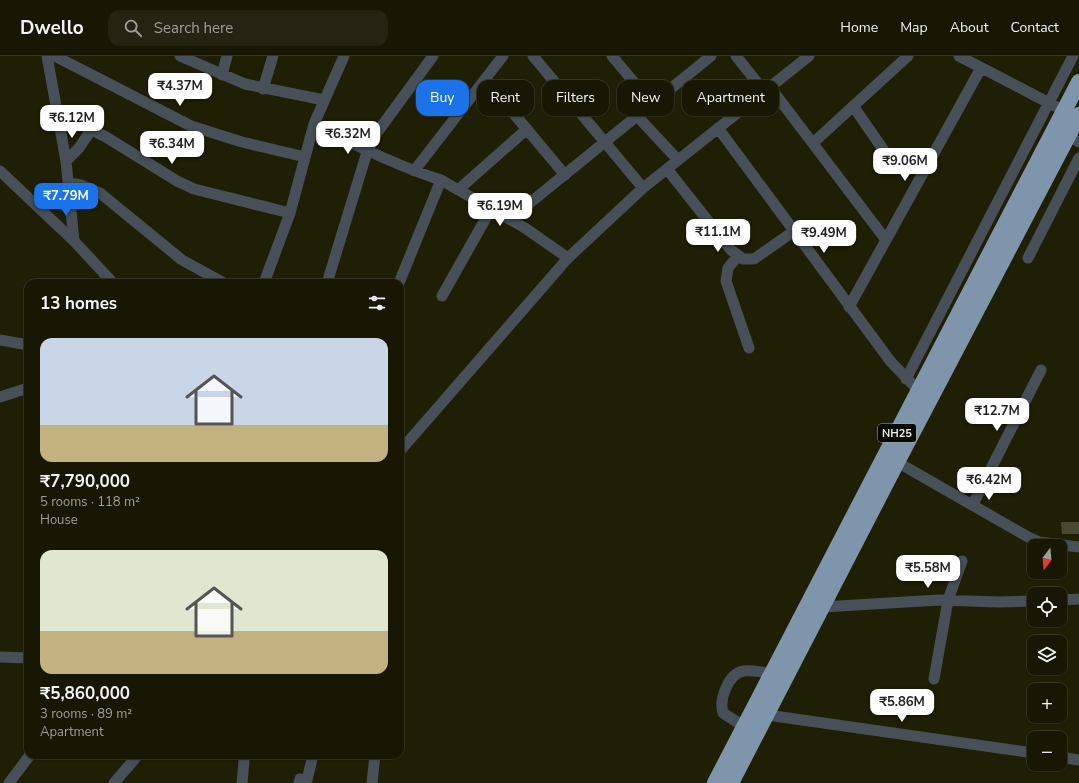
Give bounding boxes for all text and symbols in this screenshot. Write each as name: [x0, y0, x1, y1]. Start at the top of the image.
search box: [108, 10, 388, 46]
text: Dwello: [20, 15, 84, 41]
icon: search: [122, 17, 144, 39]
text: Search here: [154, 18, 233, 38]
text: Home: [840, 18, 878, 37]
text: Map: [900, 18, 928, 37]
text: About: [950, 18, 989, 37]
text: Contact: [1011, 18, 1059, 37]
pin: ₹4.37M: [147, 73, 213, 107]
text: ₹4.37M: [157, 77, 203, 95]
chip: Buy: [416, 80, 469, 116]
chip: Rent: [477, 80, 534, 116]
chip: Filters: [542, 80, 609, 116]
chip: New: [617, 80, 674, 116]
chip: Apartment: [682, 80, 779, 116]
pin: ₹6.12M: [39, 105, 105, 139]
text: ₹6.12M: [49, 109, 95, 127]
pin: ₹6.32M: [315, 121, 381, 155]
text: ₹6.32M: [325, 125, 371, 143]
pin: ₹6.34M: [139, 131, 205, 165]
text: ₹6.34M: [149, 135, 195, 153]
pin: ₹9.06M: [872, 148, 938, 182]
text: ₹9.06M: [882, 152, 928, 170]
pin: ₹7.79M: [33, 183, 99, 217]
text: ₹7.79M: [43, 187, 89, 205]
pin: ₹6.19M: [467, 193, 533, 227]
text: ₹6.19M: [477, 197, 523, 215]
pin: ₹11.1M: [685, 219, 751, 253]
pin: ₹9.49M: [791, 220, 857, 254]
text: ₹11.1M: [695, 223, 741, 241]
text: ₹9.49M: [801, 224, 847, 242]
text: 13 homes: [40, 292, 117, 315]
icon: filters: [366, 292, 388, 314]
icon: home: [178, 364, 250, 436]
pin: ₹12.7M: [964, 398, 1030, 432]
text: ₹12.7M: [974, 402, 1020, 420]
road number: NH25: [878, 424, 916, 442]
pin: ₹6.42M: [956, 467, 1022, 501]
text: ₹7,790,000: [40, 470, 130, 493]
text: ₹6.42M: [966, 471, 1012, 489]
text: 5 rooms · 118 m²: [40, 493, 140, 511]
text: House: [40, 511, 78, 529]
north arrow: [1027, 539, 1067, 579]
map controls: [1027, 539, 1067, 771]
pin: ₹5.58M: [895, 555, 961, 589]
text: ₹5.58M: [905, 559, 951, 577]
icon: home: [178, 576, 250, 648]
button: locate: [1027, 587, 1067, 627]
button: layers: [1027, 635, 1067, 675]
text: ₹5,860,000: [40, 682, 130, 705]
button: +: [1027, 683, 1067, 723]
pin: ₹5.86M: [869, 689, 935, 723]
text: ₹5.86M: [879, 693, 925, 711]
text: 3 rooms · 89 m²: [40, 705, 132, 723]
text: Apartment: [40, 723, 103, 741]
button: −: [1027, 731, 1067, 771]

